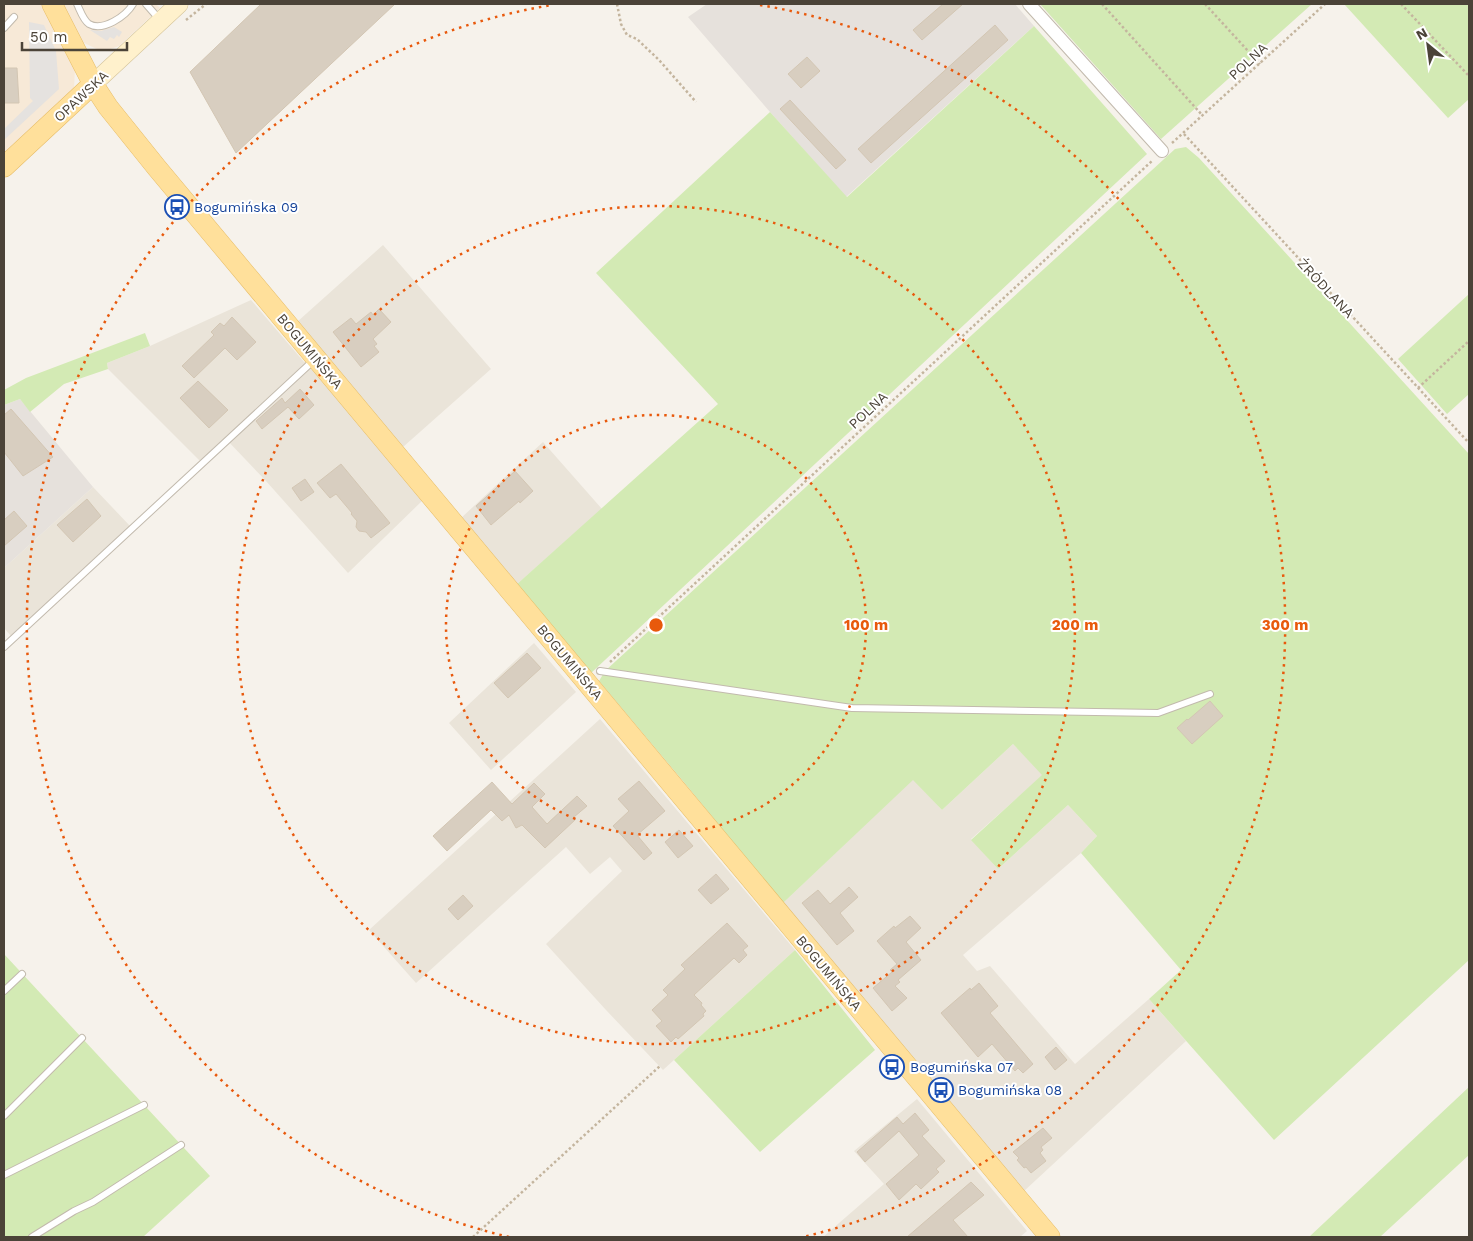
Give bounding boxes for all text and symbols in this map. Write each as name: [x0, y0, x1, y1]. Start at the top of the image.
scale bar: [22, 20, 128, 52]
north arrow: [1403, 20, 1453, 70]
text: N: [1413, 24, 1430, 43]
text: 50 m: [30, 28, 67, 46]
street label: POLNA: [1225, 39, 1271, 83]
street label: OPAWSKA: [51, 67, 111, 125]
bus stop icon: Bogumińska 09: [164, 194, 190, 220]
place label: Bogumińska 09: [194, 199, 298, 215]
street label: ŹRÓDLANA: [1294, 255, 1358, 321]
street label: BOGUMIŃSKA: [274, 310, 346, 392]
street label: POLNA: [845, 388, 891, 432]
centre of rings: [647, 616, 665, 634]
text: 100 m: [844, 616, 888, 634]
text: 200 m: [1052, 616, 1098, 634]
text: 300 m: [1262, 616, 1308, 634]
street label: BOGUMIŃSKA: [534, 621, 606, 703]
street label: BOGUMIŃSKA: [793, 932, 865, 1014]
bus stop icon: Bogumińska 07: [879, 1054, 905, 1080]
place label: Bogumińska 07: [910, 1059, 1013, 1075]
bus stop icon: Bogumińska 08: [928, 1077, 954, 1103]
place label: Bogumińska 08: [958, 1082, 1062, 1098]

